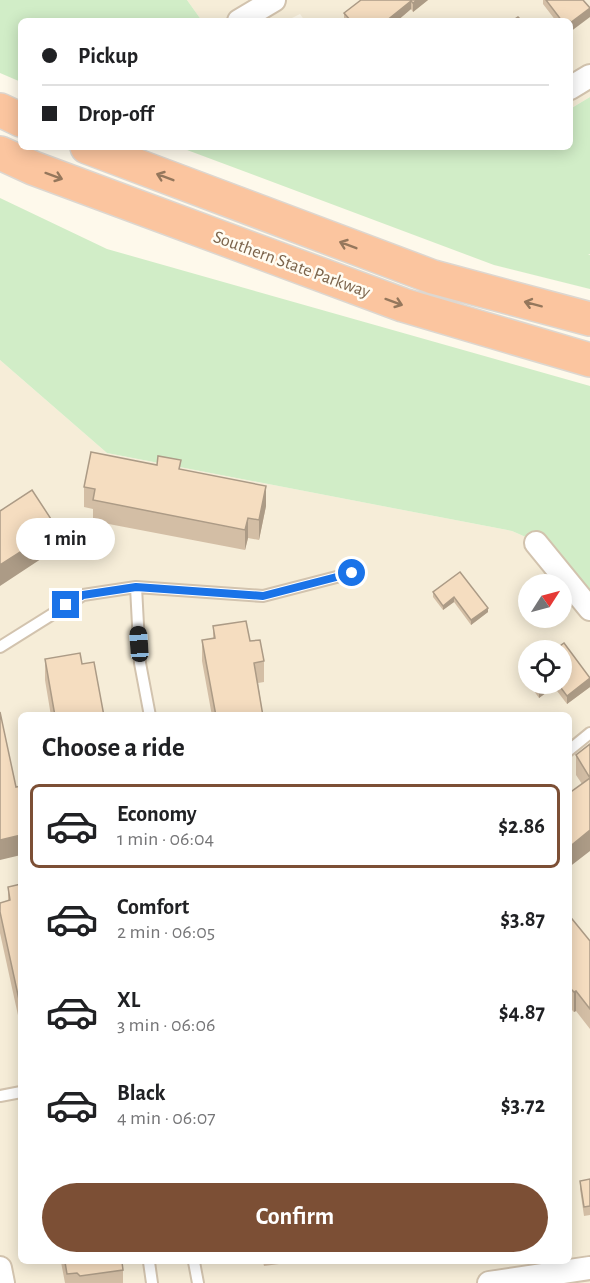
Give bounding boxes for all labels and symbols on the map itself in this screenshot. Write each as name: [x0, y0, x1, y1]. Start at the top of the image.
one-way arrow: [157, 170, 175, 181]
one-way arrow: [44, 172, 63, 183]
street label: Southern State Parkway: [211, 228, 373, 302]
one-way arrow: [339, 239, 358, 250]
one-way arrow: [385, 297, 403, 308]
one-way arrow: [524, 298, 543, 309]
callout: 1 min: [16, 518, 116, 560]
route start: [338, 559, 365, 586]
north arrow: [518, 574, 572, 628]
route end: [52, 591, 79, 618]
car: [129, 625, 149, 663]

